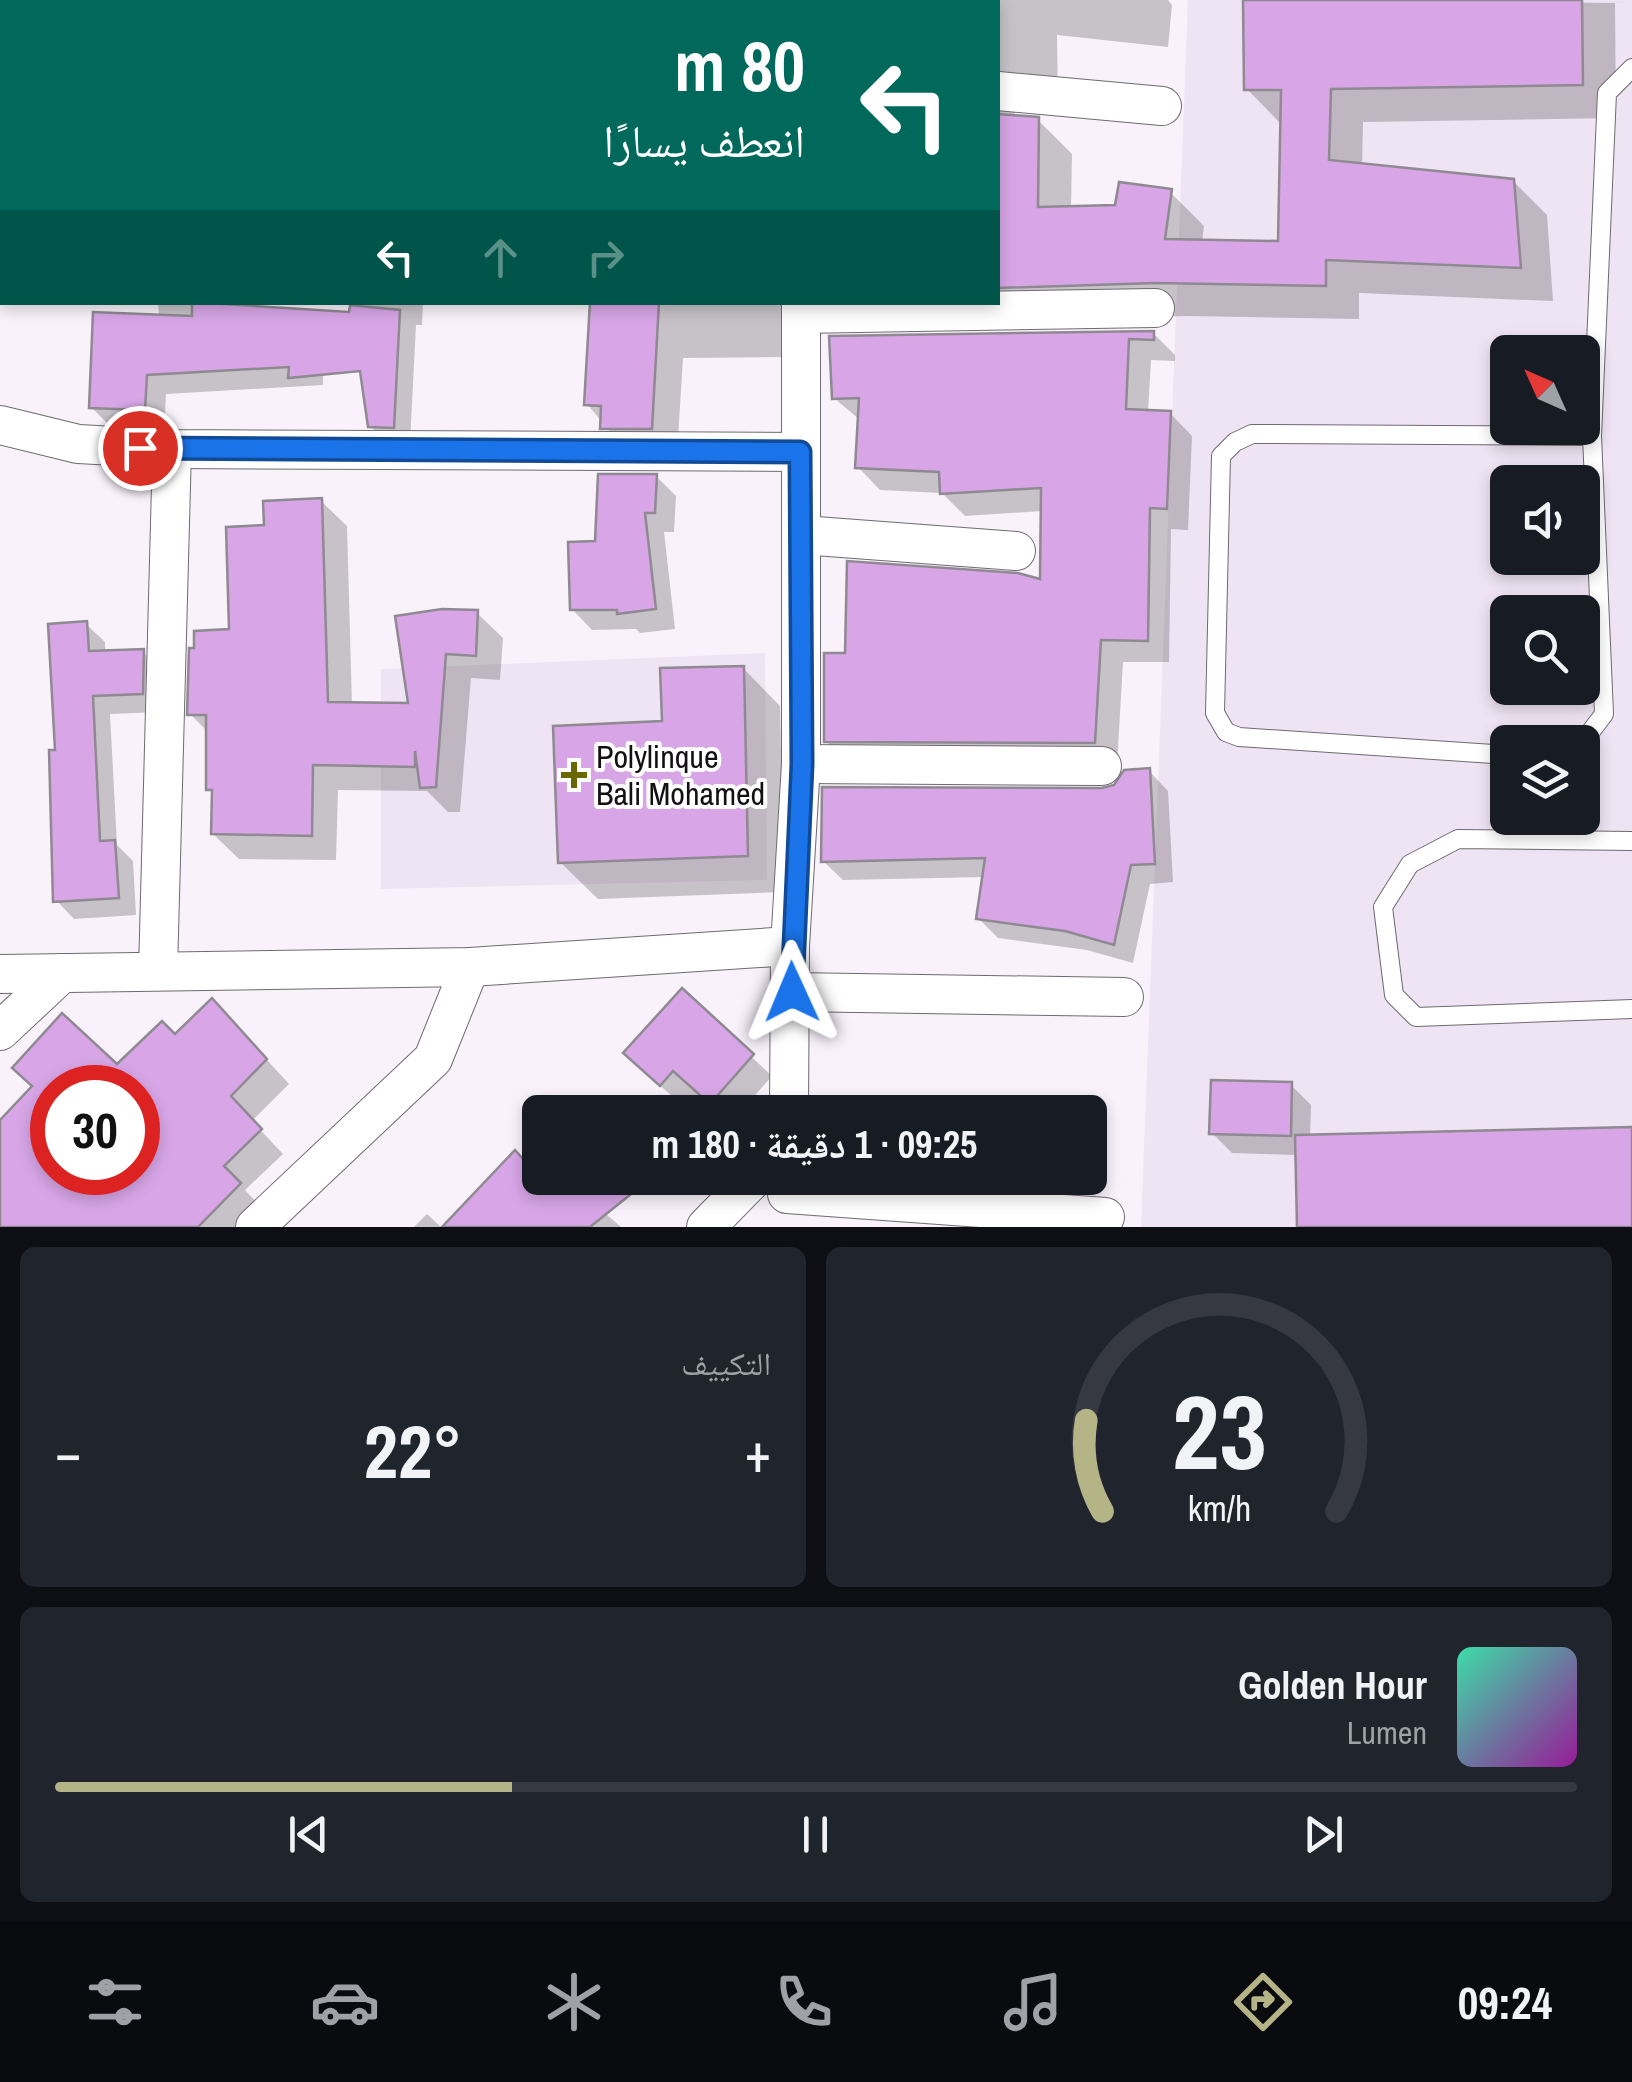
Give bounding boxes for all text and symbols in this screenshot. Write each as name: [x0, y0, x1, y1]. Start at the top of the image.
text: 80 m: [674, 19, 805, 113]
icon: left: [840, 40, 970, 170]
text: انعطف يسارًا: [603, 110, 805, 171]
icon: left: [368, 230, 423, 285]
icon: ahead: [473, 230, 528, 285]
icon: right: [578, 230, 633, 285]
north arrow: [1490, 335, 1600, 445]
map controls: [1490, 335, 1600, 835]
pin: [98, 406, 183, 491]
icon: arrive: [113, 421, 168, 476]
button: sound: [1490, 465, 1600, 575]
button: search: [1490, 595, 1600, 705]
button: layers: [1490, 725, 1600, 835]
place label: Polylinque Bali Mohamed: [596, 735, 765, 815]
marker: Polylinque Bali Mohamed: [561, 762, 587, 788]
position arrow: [740, 940, 844, 1044]
speed limit sign: 30: [30, 1065, 160, 1195]
text: 09:25 · 1 دقيقة · 180 m: [652, 1119, 977, 1170]
text: التكييف: [681, 1342, 771, 1385]
text: 23: [1172, 1361, 1266, 1501]
text: 22°: [364, 1400, 462, 1501]
text: −: [55, 1415, 81, 1489]
text: +: [745, 1415, 771, 1489]
text: km/h: [1187, 1484, 1251, 1532]
text: Golden Hour: [1238, 1660, 1427, 1711]
text: Lumen: [1347, 1711, 1427, 1754]
icon: previous: [281, 1807, 336, 1862]
icon: pause: [788, 1807, 843, 1862]
icon: next: [1296, 1807, 1351, 1862]
icon: filters: [80, 1967, 150, 2037]
icon: car: [310, 1967, 380, 2037]
icon: climate: [539, 1967, 609, 2037]
icon: phone: [769, 1967, 839, 2037]
icon: music: [998, 1967, 1068, 2037]
icon: directions: [1228, 1967, 1298, 2037]
text: 09:24: [1458, 1972, 1552, 2033]

